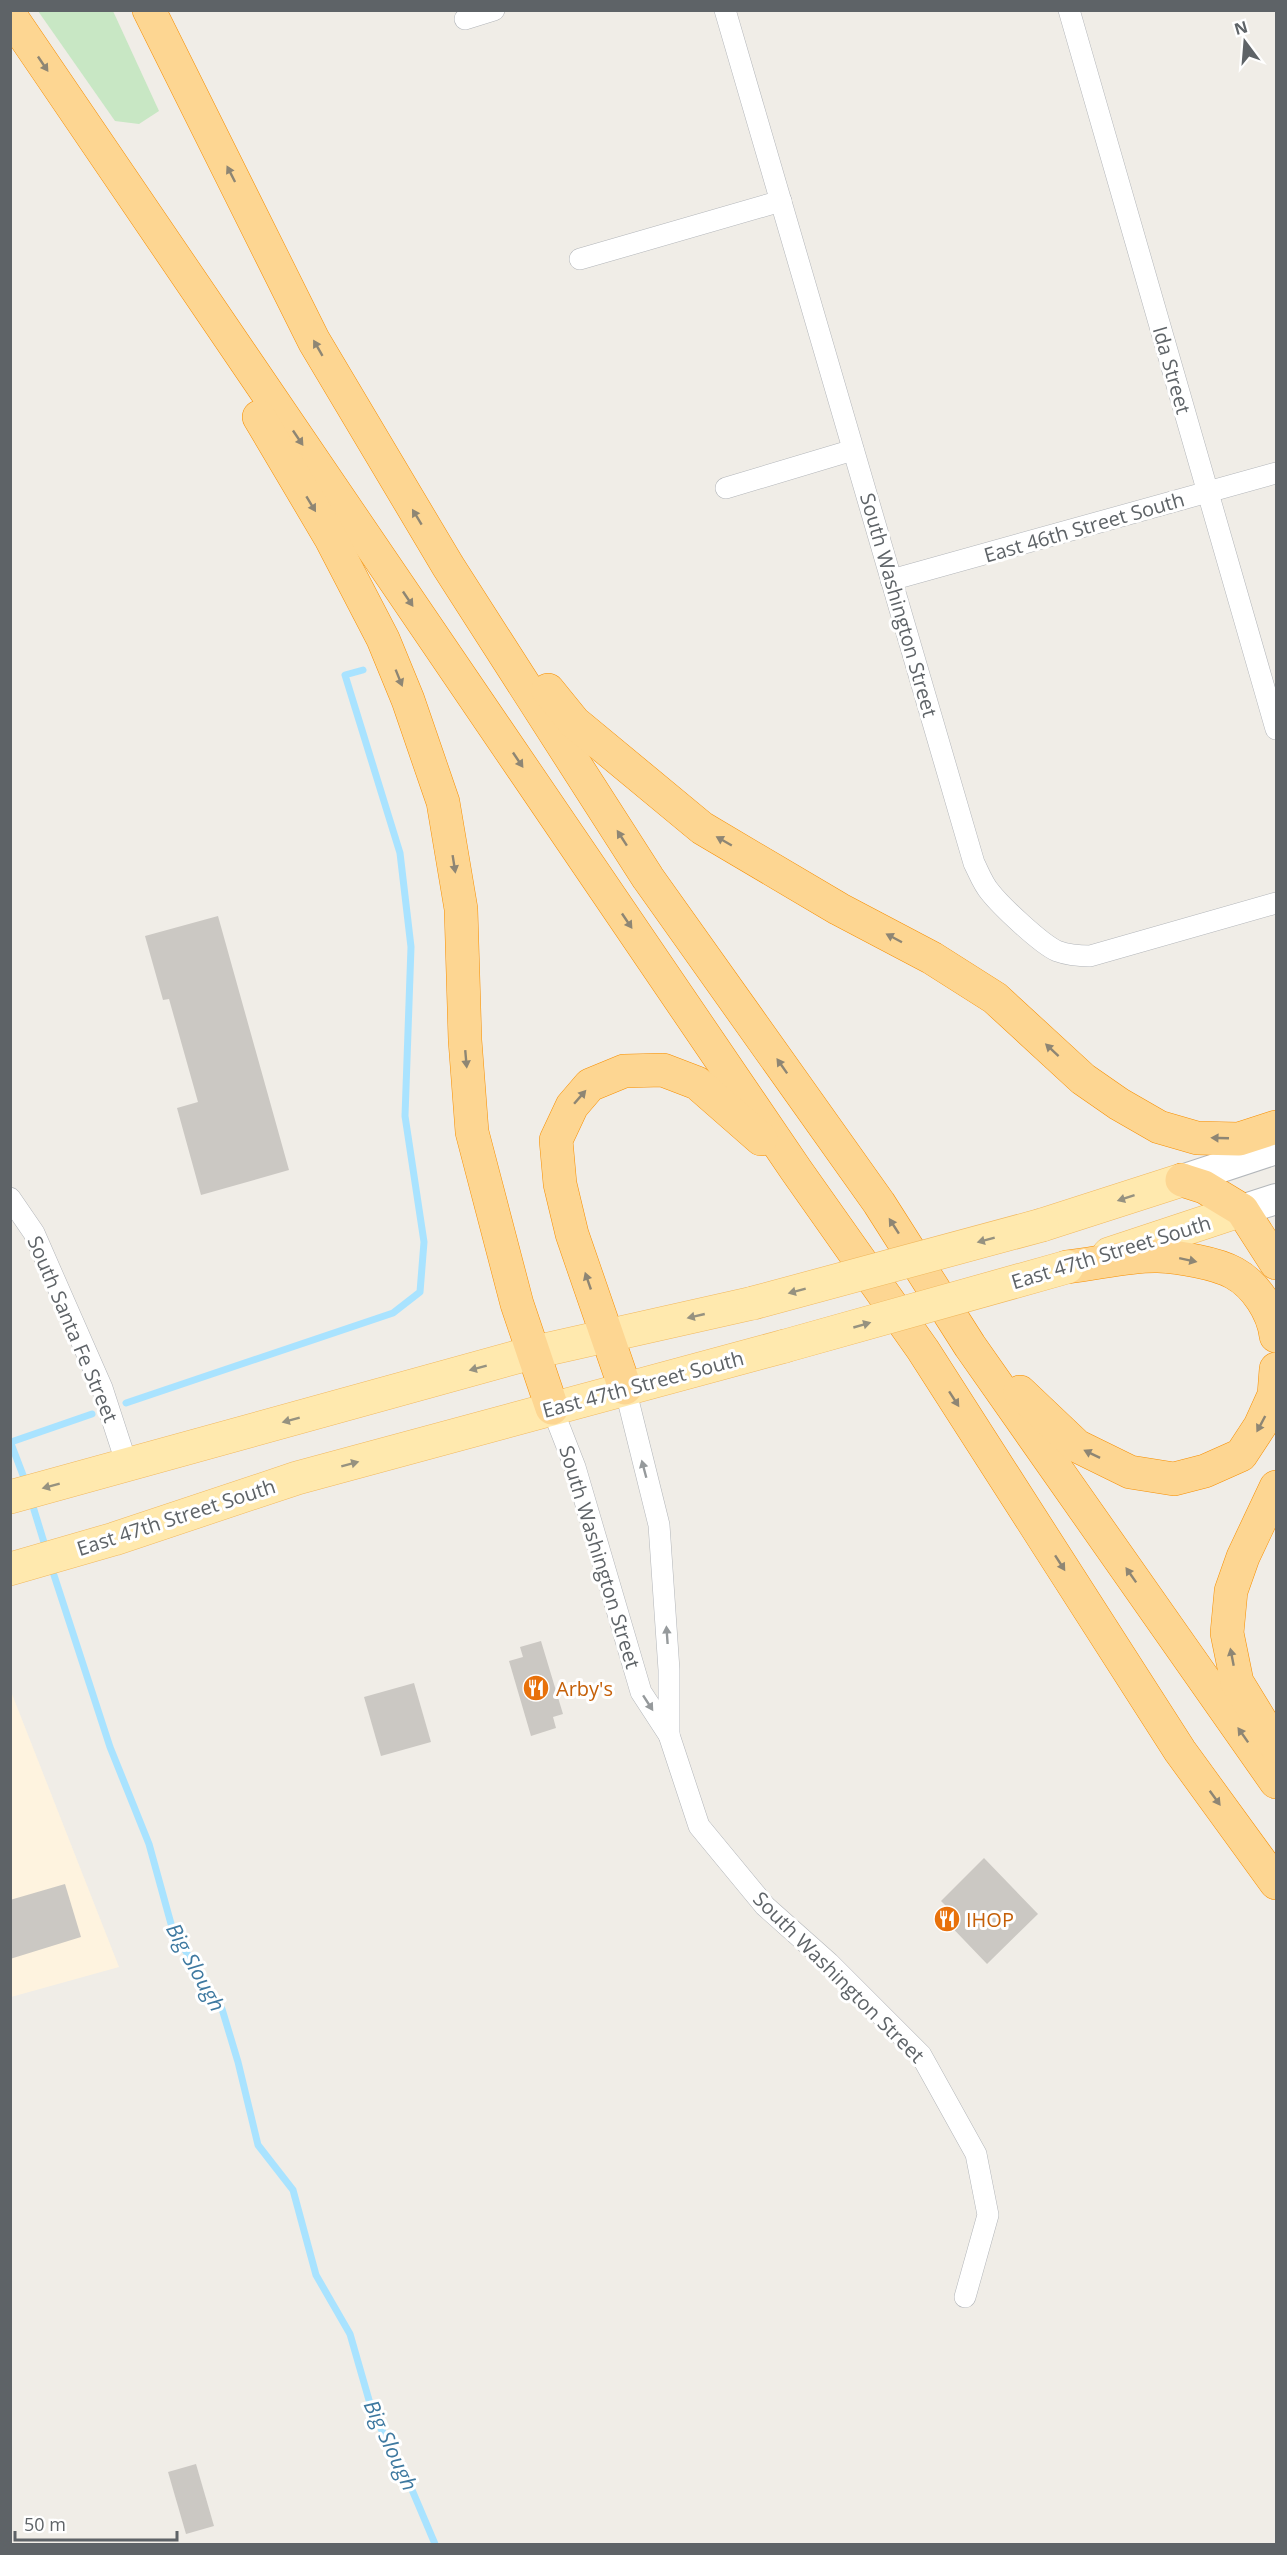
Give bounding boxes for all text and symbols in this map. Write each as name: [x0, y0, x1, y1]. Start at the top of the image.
north arrow: [1215, 12, 1275, 72]
text: N: [1232, 15, 1250, 40]
one-way arrow: [37, 56, 48, 72]
one-way arrow: [226, 166, 235, 183]
street label: Ida Street: [1147, 323, 1197, 417]
one-way arrow: [313, 340, 323, 357]
one-way arrow: [292, 430, 303, 446]
street label: East 46th Street South: [981, 485, 1187, 569]
street label: South Washington Street: [854, 490, 944, 720]
one-way arrow: [305, 496, 316, 512]
one-way arrow: [412, 509, 423, 525]
one-way arrow: [402, 591, 413, 607]
one-way arrow: [394, 669, 404, 687]
one-way arrow: [512, 752, 523, 768]
one-way arrow: [617, 830, 628, 846]
one-way arrow: [716, 836, 732, 847]
one-way arrow: [449, 855, 458, 874]
one-way arrow: [622, 913, 633, 929]
one-way arrow: [885, 933, 902, 942]
one-way arrow: [1044, 1043, 1059, 1057]
one-way arrow: [462, 1049, 471, 1068]
one-way arrow: [776, 1059, 788, 1075]
one-way arrow: [574, 1089, 587, 1105]
one-way arrow: [1210, 1134, 1229, 1143]
one-way arrow: [1117, 1194, 1135, 1203]
street label: East 47th Street South: [1008, 1209, 1214, 1295]
one-way arrow: [889, 1218, 900, 1234]
street label: South Santa Fe Street: [21, 1232, 125, 1426]
one-way arrow: [977, 1236, 995, 1245]
one-way arrow: [1179, 1256, 1198, 1265]
one-way arrow: [583, 1272, 592, 1290]
one-way arrow: [788, 1287, 806, 1296]
one-way arrow: [687, 1312, 705, 1322]
one-way arrow: [853, 1320, 871, 1329]
street label: East 47th Street South: [539, 1344, 747, 1424]
one-way arrow: [469, 1363, 488, 1373]
one-way arrow: [949, 1391, 960, 1407]
one-way arrow: [281, 1415, 300, 1425]
one-way arrow: [1256, 1416, 1266, 1433]
street label: South Washington Street: [553, 1442, 647, 1672]
one-way arrow: [1083, 1449, 1100, 1458]
one-way arrow: [341, 1459, 359, 1468]
one-way arrow: [639, 1459, 648, 1477]
street label: East 47th Street South: [73, 1472, 279, 1562]
one-way arrow: [42, 1481, 60, 1491]
one-way arrow: [1054, 1555, 1065, 1571]
one-way arrow: [1125, 1567, 1137, 1583]
one-way arrow: [662, 1626, 672, 1645]
one-way arrow: [1227, 1647, 1236, 1666]
restaurant icon: Arby's: [521, 1673, 551, 1703]
place label: Arby's: [556, 1675, 613, 1702]
one-way arrow: [642, 1695, 653, 1711]
one-way arrow: [1237, 1727, 1249, 1743]
one-way arrow: [1209, 1790, 1221, 1806]
street label: South Washington Street: [747, 1885, 931, 2069]
restaurant icon: IHOP: [932, 1904, 962, 1934]
place label: IHOP: [966, 1906, 1014, 1933]
water label: Big Slough: [160, 1918, 232, 2016]
water label: Big Slough: [358, 2395, 424, 2495]
scale bar: [15, 2504, 177, 2542]
text: 50 m: [24, 2512, 66, 2536]

